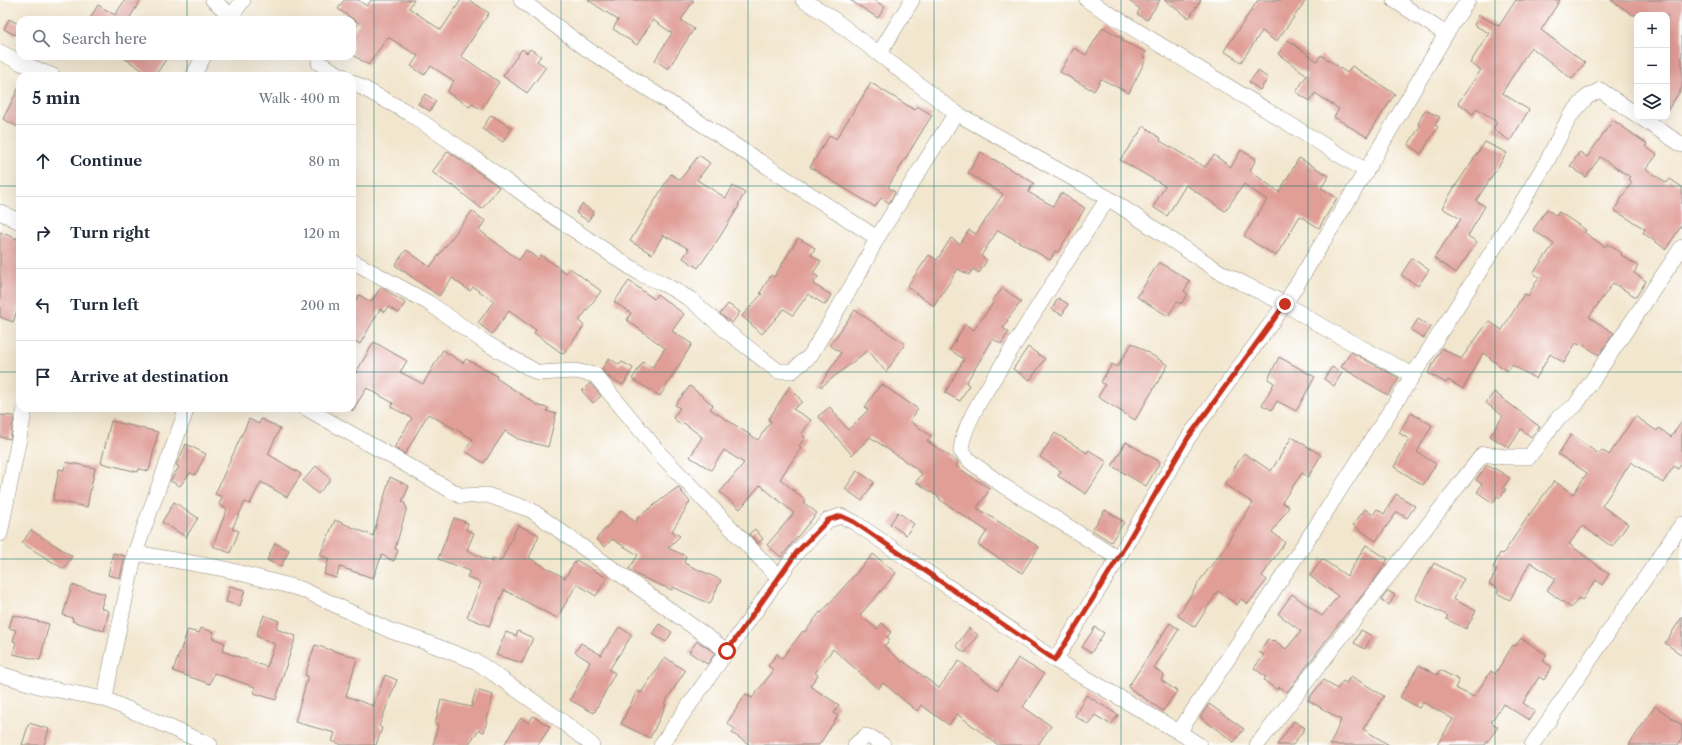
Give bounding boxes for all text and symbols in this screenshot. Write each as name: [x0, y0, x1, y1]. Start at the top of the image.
map controls: [1634, 12, 1670, 120]
button: +: [1634, 12, 1670, 48]
search box: [16, 16, 356, 60]
icon: search: [30, 27, 52, 49]
text: Search here: [62, 29, 147, 48]
button: −: [1634, 48, 1670, 84]
button: layers: [1634, 84, 1670, 120]
text: 5 min: [32, 88, 80, 108]
text: Walk · 400 m: [259, 90, 340, 106]
icon: ahead: [32, 150, 54, 172]
text: Continue: [70, 151, 142, 170]
text: 80 m: [308, 153, 340, 169]
icon: right: [32, 222, 54, 244]
text: Turn right: [70, 223, 150, 242]
text: 120 m: [303, 225, 340, 241]
icon: left: [32, 294, 54, 316]
text: Turn left: [70, 295, 139, 314]
route end: [1276, 295, 1294, 313]
text: 200 m: [300, 297, 340, 313]
icon: arrive: [32, 366, 54, 388]
text: Arrive at destination: [70, 367, 229, 386]
route start: [718, 642, 736, 660]

